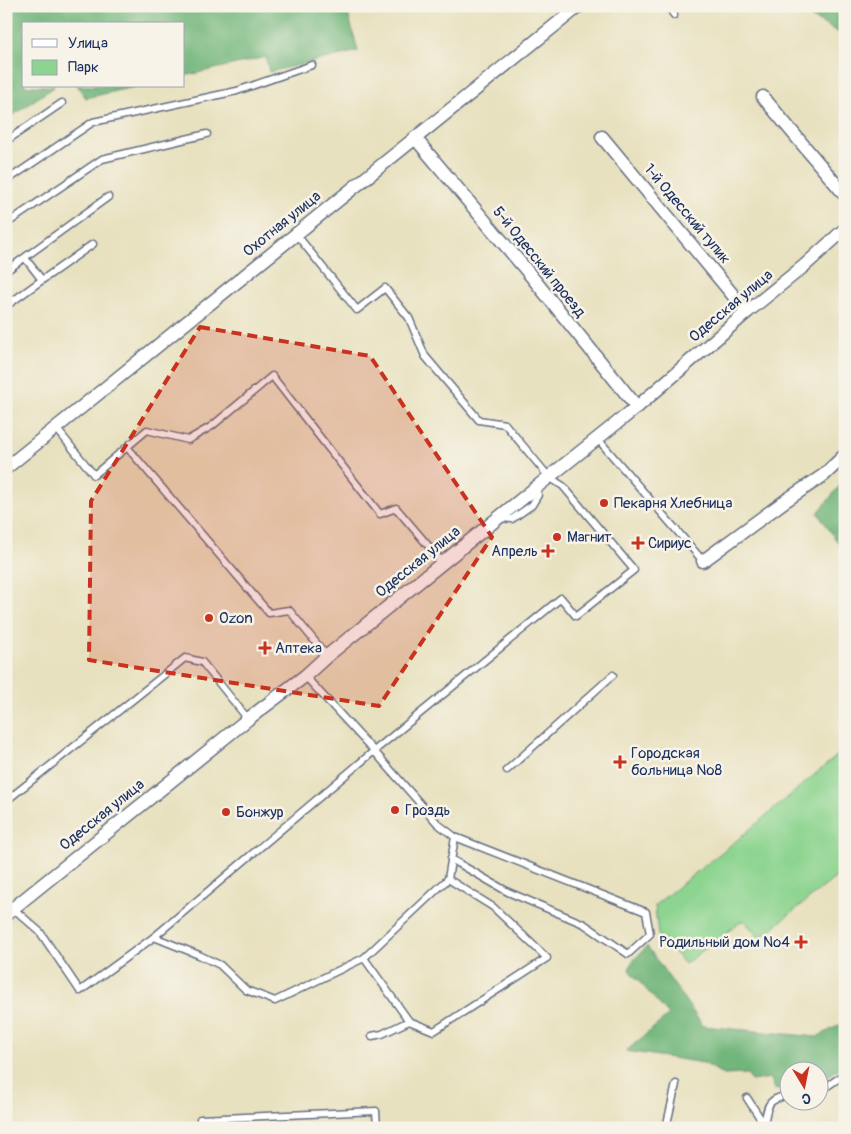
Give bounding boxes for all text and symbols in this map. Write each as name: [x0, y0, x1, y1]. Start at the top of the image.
legend: [22, 22, 185, 88]
text: Улица: [68, 34, 108, 53]
text: Парк: [68, 58, 99, 77]
street label: 1-й Одесский тупик: [640, 160, 735, 268]
street label: Охотная улица: [239, 187, 325, 261]
street label: 5-й Одесский проезд: [488, 203, 590, 321]
street label: Одесская улица: [685, 265, 777, 347]
place label: Пекарня Хлебница: [614, 494, 732, 513]
marker: Пекарня Хлебница: [598, 497, 610, 509]
street label: Одесская улица: [372, 522, 464, 602]
place label: Магнит: [567, 528, 612, 547]
marker: Магнит: [551, 531, 563, 543]
place label: Сириус: [648, 534, 692, 553]
marker: Сириус: [632, 537, 644, 549]
place label: Апрель: [491, 542, 538, 561]
marker: Апрель: [542, 545, 554, 557]
place label: Ozon: [219, 609, 253, 628]
marker: Ozon: [203, 612, 215, 624]
place label: Аптека: [275, 639, 322, 658]
marker: Аптека: [259, 642, 271, 654]
place label: Городская больница №8: [631, 744, 722, 780]
marker: Городская больница №8: [613, 755, 627, 769]
street label: Одесская улица: [56, 775, 148, 855]
place label: Гроздь: [405, 801, 451, 820]
place label: Бонжур: [236, 803, 284, 822]
marker: Гроздь: [389, 804, 401, 816]
marker: Бонжур: [220, 806, 232, 818]
place label: Родильный дом №4: [659, 933, 790, 952]
marker: Родильный дом №4: [794, 935, 808, 949]
north arrow: [778, 1062, 828, 1112]
text: С: [800, 1089, 812, 1107]

